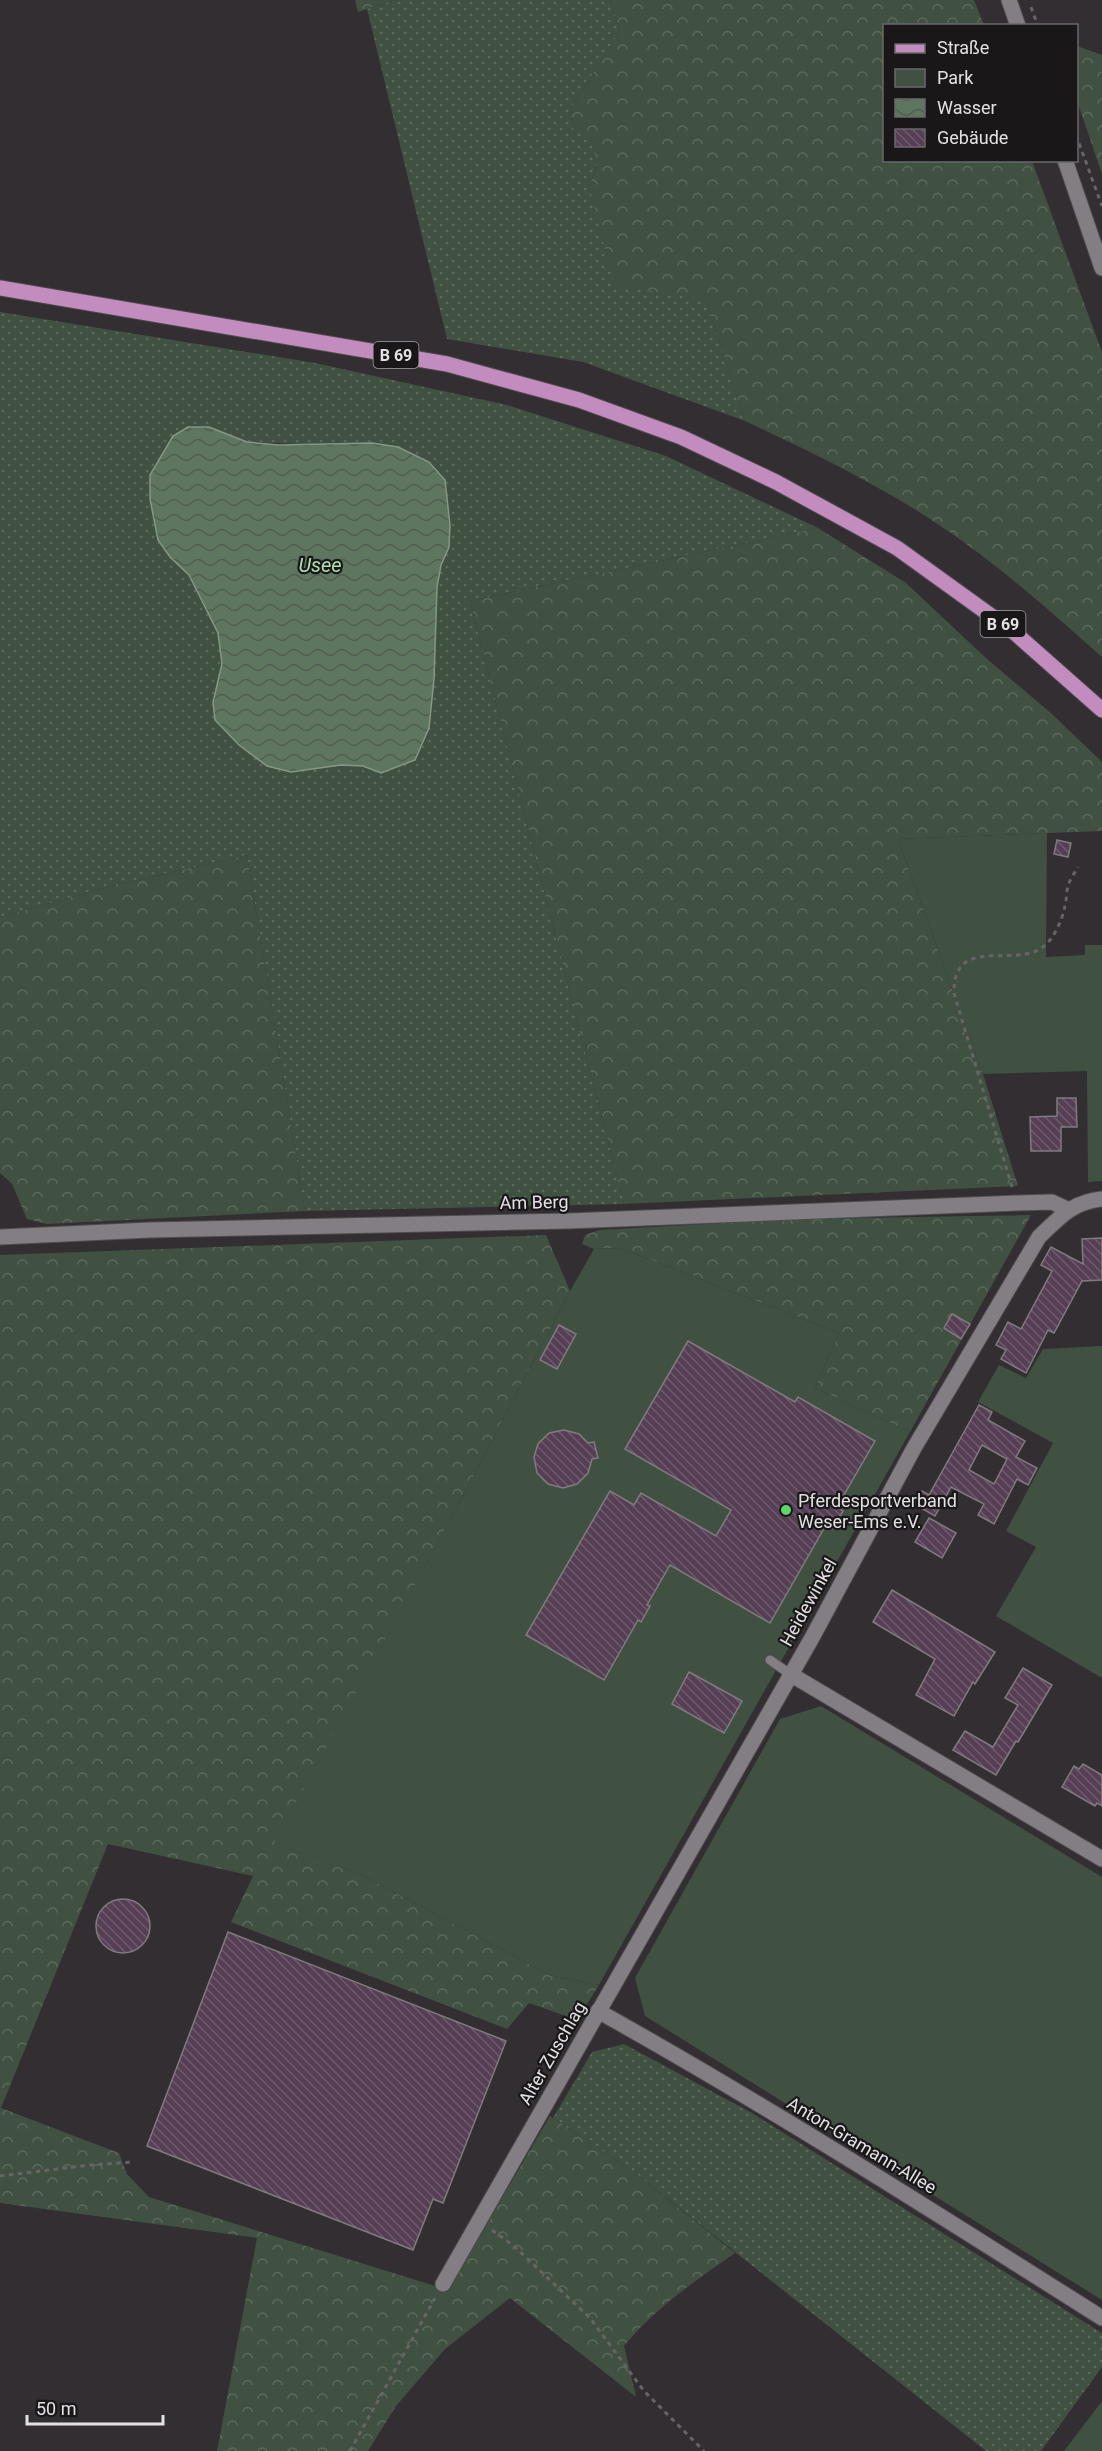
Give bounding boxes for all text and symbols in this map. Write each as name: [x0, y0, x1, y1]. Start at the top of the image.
legend: [883, 24, 1078, 162]
text: Straße: [937, 37, 989, 58]
text: Park: [937, 67, 974, 88]
text: Wasser: [937, 97, 997, 118]
text: Gebäude: [937, 127, 1008, 148]
road number: B 69: [374, 342, 418, 368]
water label: Usee: [298, 553, 342, 577]
road number: B 69: [980, 611, 1026, 637]
street label: Am Berg: [499, 1191, 569, 1213]
place label: Pferdesportverband Weser-Ems e.V.: [798, 1490, 957, 1532]
marker: Pferdesportverband Weser-Ems e.V.: [779, 1503, 793, 1517]
street label: Heidewinkel: [775, 1554, 841, 1650]
street label: Alter Zuschlag: [514, 1998, 590, 2108]
street label: Anton-Gramann-Allee: [784, 2092, 940, 2198]
scale bar: [27, 2388, 164, 2426]
text: 50 m: [36, 2398, 76, 2419]

